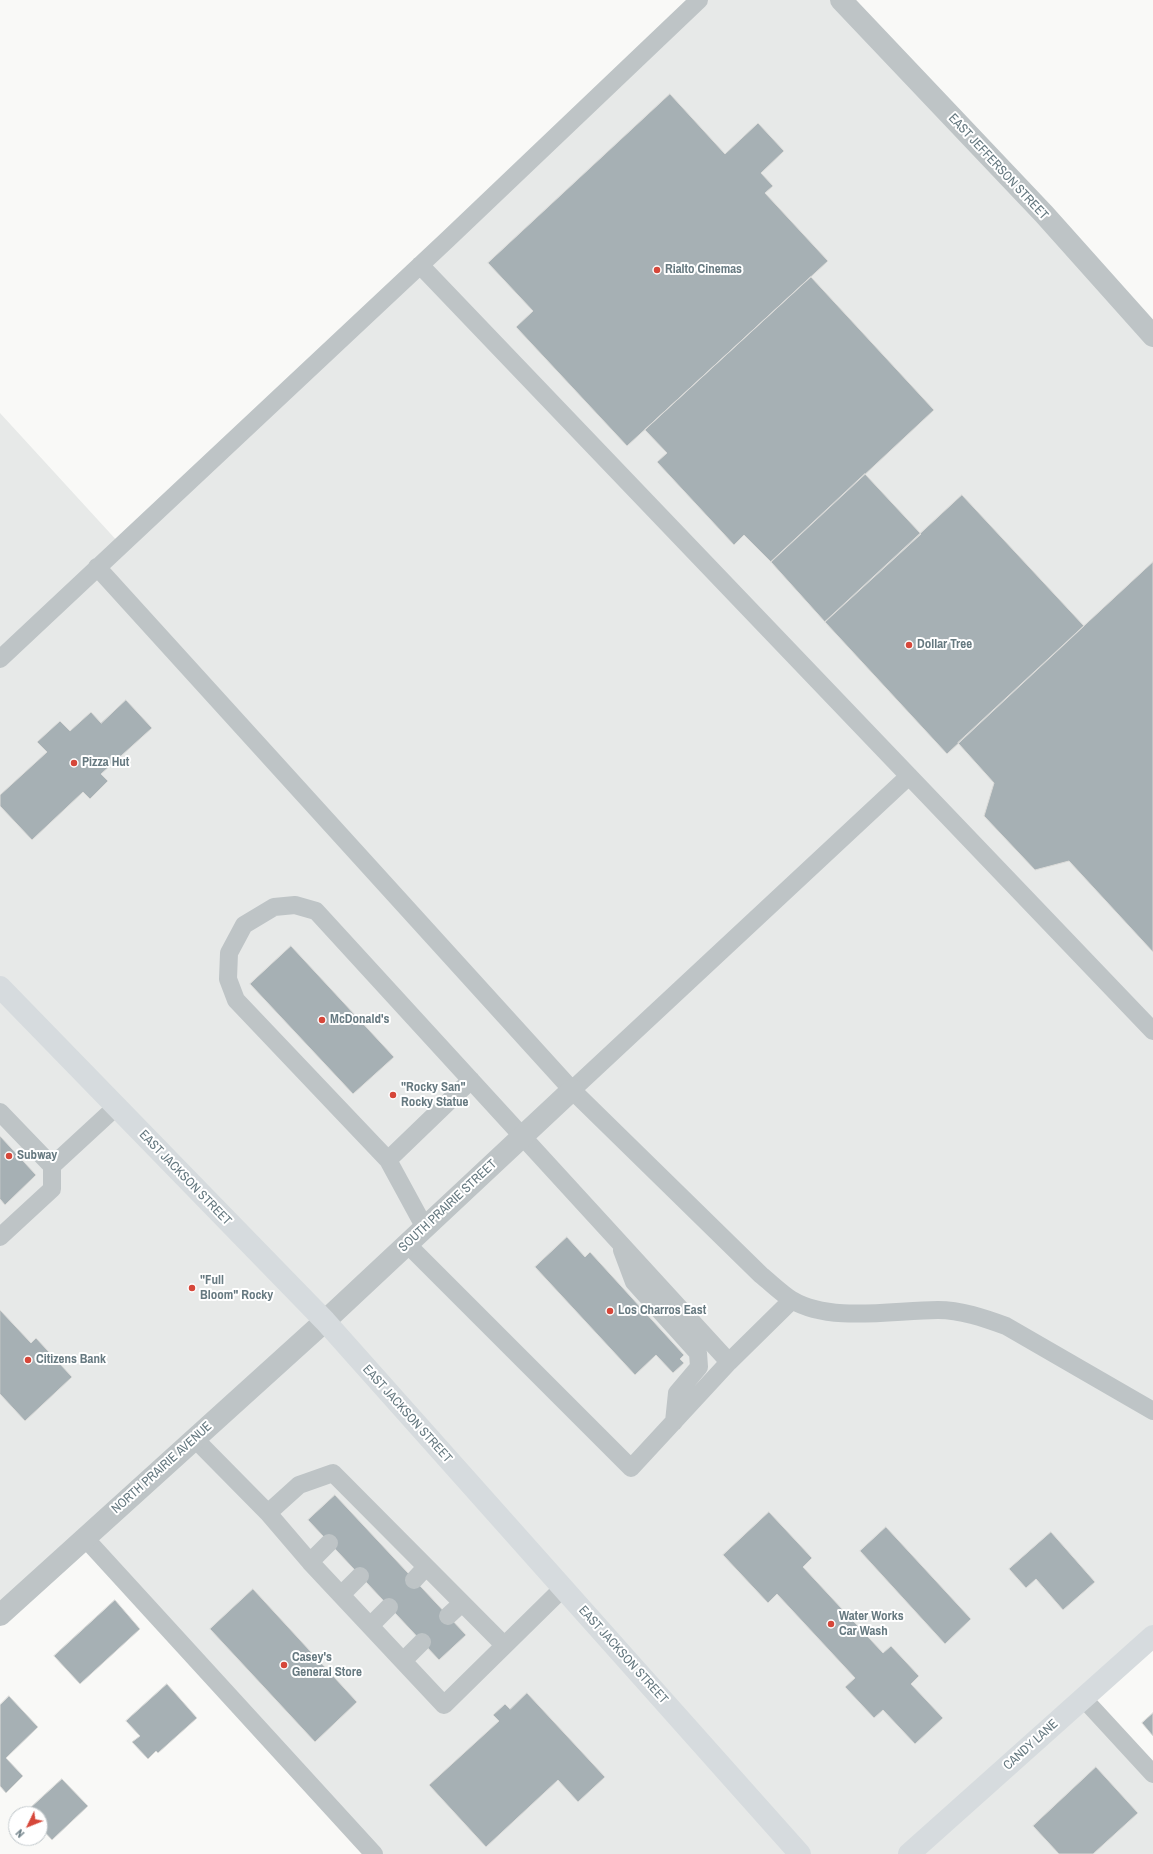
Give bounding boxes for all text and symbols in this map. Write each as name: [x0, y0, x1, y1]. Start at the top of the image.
street label: EAST JEFFERSON STREET: [945, 111, 1051, 223]
place label: Rialto Cinemas: [665, 262, 742, 278]
marker: Rialto Cinemas: [652, 265, 662, 275]
place label: Dollar Tree: [917, 637, 972, 653]
marker: Dollar Tree: [904, 640, 914, 650]
place label: Pizza Hut: [82, 755, 129, 771]
marker: Pizza Hut: [69, 758, 79, 768]
place label: McDonald's: [330, 1012, 389, 1028]
marker: McDonald's: [317, 1015, 327, 1025]
place label: "Rocky San" Rocky Statue: [401, 1080, 469, 1111]
marker: "Rocky San" Rocky Statue: [388, 1090, 398, 1100]
street label: EAST JACKSON STREET: [136, 1127, 234, 1229]
place label: Subway: [17, 1148, 57, 1164]
marker: Subway: [4, 1151, 14, 1161]
street label: SOUTH PRAIRIE STREET: [396, 1157, 500, 1255]
place label: "Full Bloom" Rocky: [200, 1273, 273, 1304]
marker: "Full Bloom" Rocky: [187, 1283, 197, 1293]
place label: Los Charros East: [618, 1303, 706, 1319]
marker: Los Charros East: [605, 1306, 615, 1316]
place label: Citizens Bank: [36, 1352, 106, 1368]
marker: Citizens Bank: [23, 1355, 33, 1365]
street label: EAST JACKSON STREET: [359, 1362, 455, 1466]
street label: NORTH PRAIRIE AVENUE: [109, 1419, 215, 1517]
street label: EAST JACKSON STREET: [575, 1603, 671, 1707]
place label: Water Works Car Wash: [839, 1609, 904, 1640]
marker: Water Works Car Wash: [826, 1619, 836, 1629]
place label: Casey's General Store: [292, 1650, 362, 1681]
marker: Casey's General Store: [279, 1660, 289, 1670]
street label: CANDY LANE: [1000, 1716, 1062, 1774]
north arrow: [8, 1806, 48, 1846]
text: N: [13, 1826, 27, 1841]

